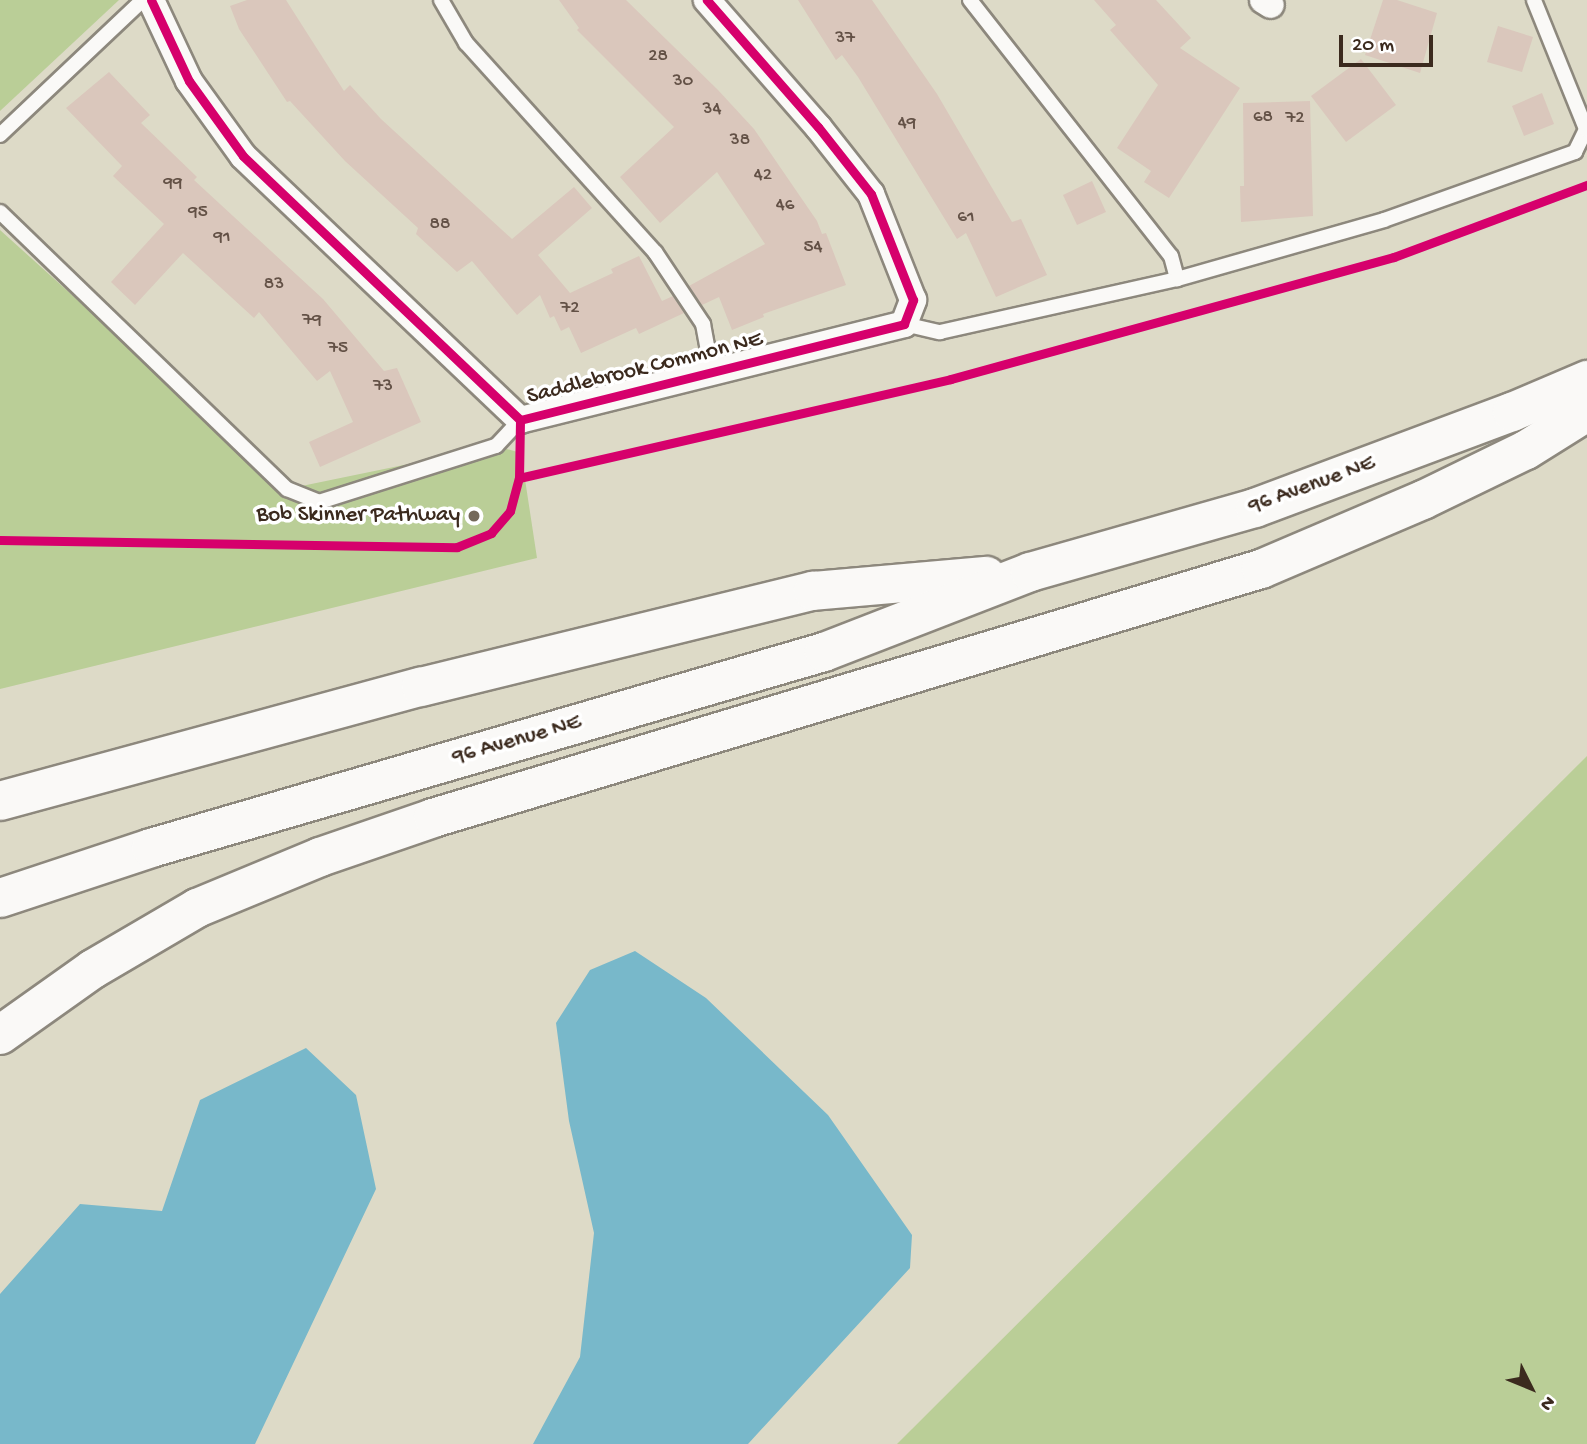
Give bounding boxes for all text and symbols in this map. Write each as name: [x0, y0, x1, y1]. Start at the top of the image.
scale bar: [1342, 21, 1436, 65]
house number: 37: [835, 28, 855, 50]
text: 20 m: [1352, 34, 1394, 59]
house number: 28: [648, 46, 668, 68]
house number: 30: [673, 71, 693, 93]
house number: 34: [703, 99, 721, 121]
house number: 68: [1253, 107, 1273, 129]
house number: 72: [1285, 108, 1305, 130]
house number: 49: [898, 113, 916, 135]
house number: 38: [730, 130, 750, 152]
house number: 42: [754, 165, 772, 187]
house number: 99: [163, 173, 183, 195]
house number: 46: [776, 195, 794, 217]
house number: 95: [188, 202, 208, 224]
house number: 61: [957, 207, 975, 229]
house number: 88: [430, 214, 450, 236]
house number: 91: [213, 227, 231, 249]
house number: 54: [804, 237, 822, 259]
house number: 83: [264, 274, 284, 296]
house number: 72: [560, 298, 580, 320]
house number: 79: [302, 310, 322, 332]
street label: Saddlebrook Common NE: [524, 326, 766, 412]
house number: 75: [328, 338, 348, 360]
house number: 73: [373, 376, 393, 398]
street label: 96 Avenue NE: [1245, 450, 1379, 522]
place label: Bob Skinner Pathway: [256, 502, 460, 530]
marker: Bob Skinner Pathway: [466, 508, 482, 524]
street label: 96 Avenue NE: [449, 709, 585, 773]
north arrow: [1496, 1353, 1566, 1423]
text: N: [1534, 1390, 1559, 1415]

